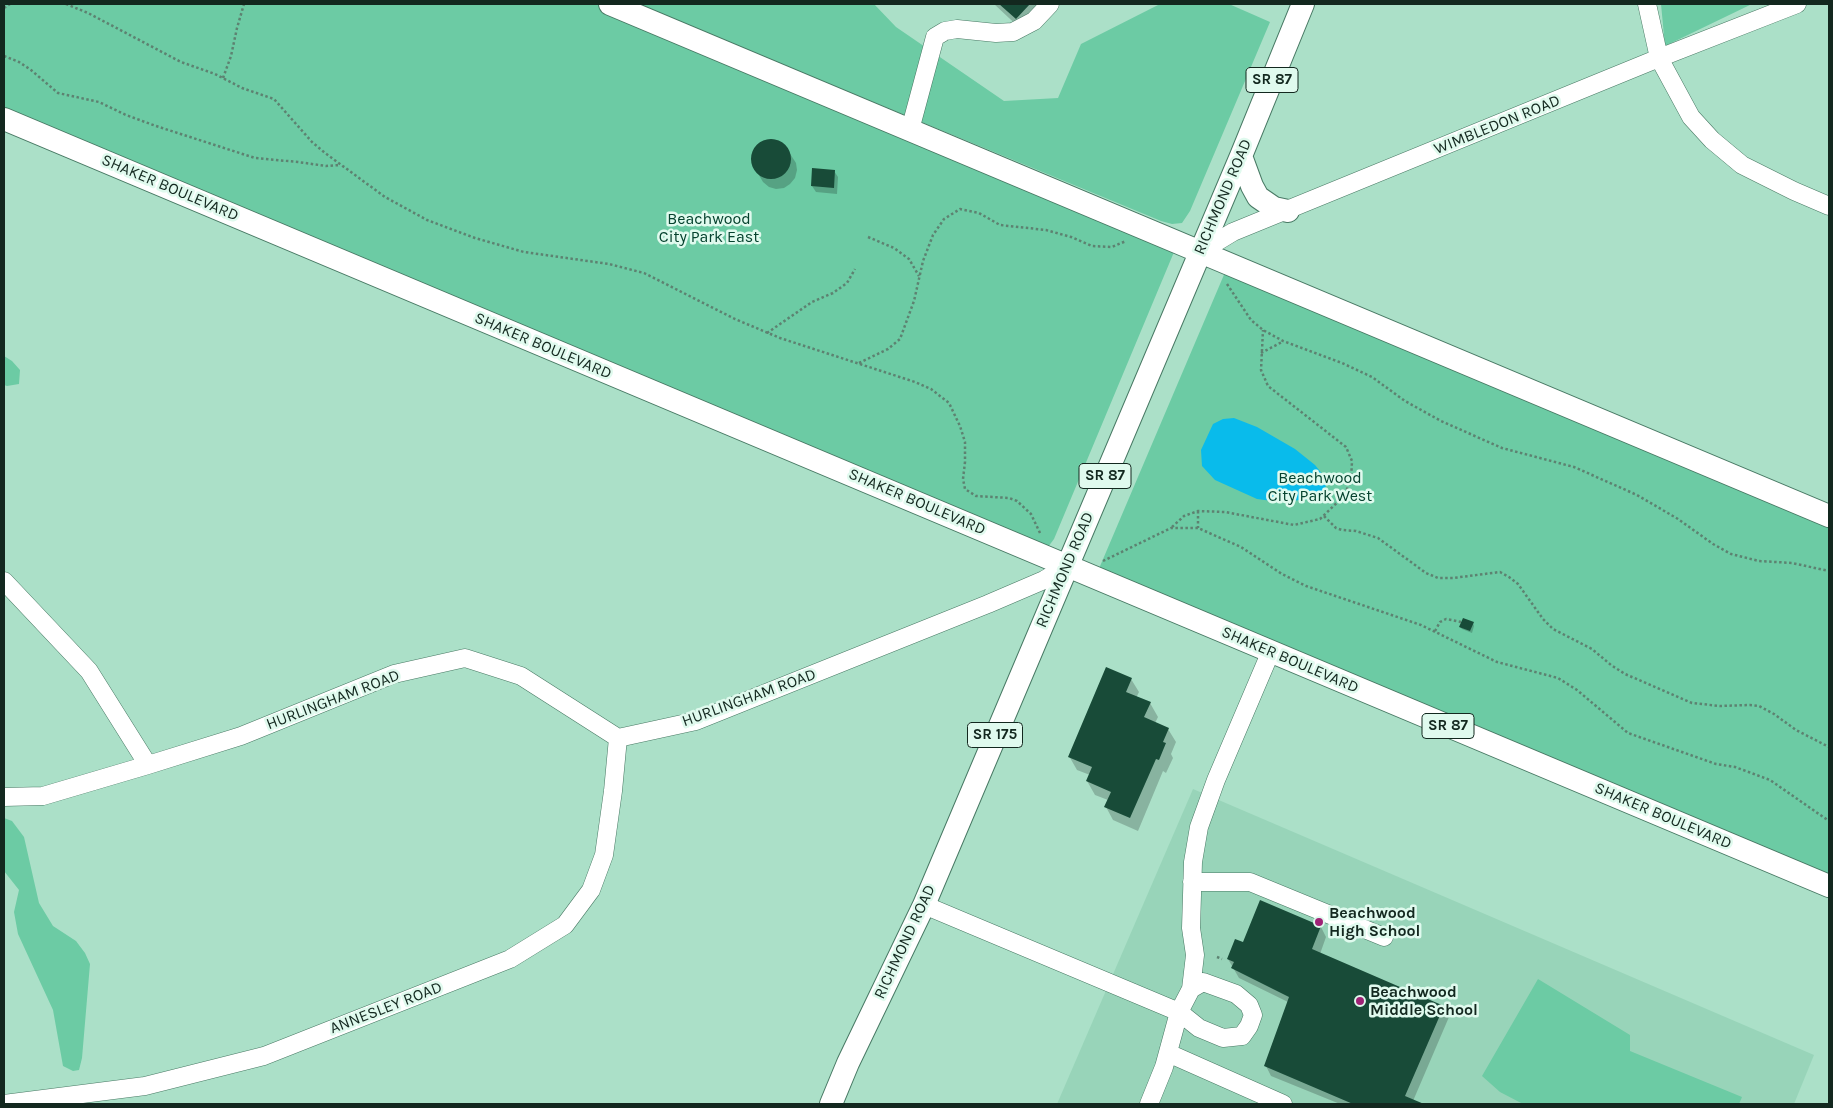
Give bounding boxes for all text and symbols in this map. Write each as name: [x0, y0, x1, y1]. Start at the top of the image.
road number: SR 87: [1246, 68, 1298, 92]
street label: WIMBLEDON ROAD: [1431, 91, 1563, 159]
street label: RICHMOND ROAD: [1190, 136, 1256, 258]
street label: SHAKER BOULEVARD: [99, 150, 241, 226]
park label: Beachwood City Park East: [659, 209, 759, 247]
street label: SHAKER BOULEVARD: [472, 308, 614, 384]
street label: SHAKER BOULEVARD: [846, 464, 988, 540]
road number: SR 87: [1079, 464, 1131, 488]
park label: Beachwood City Park West: [1268, 468, 1372, 506]
street label: RICHMOND ROAD: [1032, 509, 1098, 631]
street label: SHAKER BOULEVARD: [1219, 622, 1361, 698]
street label: HURLINGHAM ROAD: [679, 665, 819, 731]
street label: HURLINGHAM ROAD: [264, 666, 402, 734]
road number: SR 87: [1422, 714, 1474, 738]
road number: SR 175: [968, 722, 1022, 748]
street label: SHAKER BOULEVARD: [1592, 778, 1734, 854]
street label: RICHMOND ROAD: [870, 882, 940, 1002]
place label: Beachwood High School: [1329, 903, 1420, 941]
marker: Beachwood High School: [1313, 916, 1325, 928]
street label: ANNESLEY ROAD: [327, 978, 445, 1038]
place label: Beachwood Middle School: [1370, 982, 1478, 1020]
marker: Beachwood Middle School: [1354, 995, 1366, 1007]

